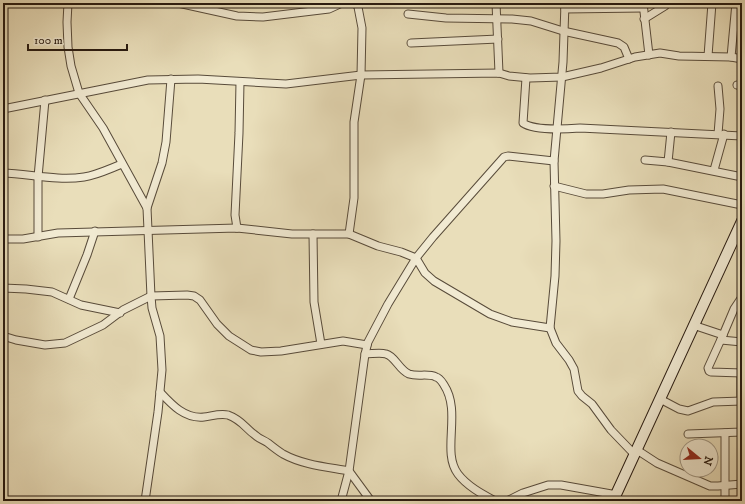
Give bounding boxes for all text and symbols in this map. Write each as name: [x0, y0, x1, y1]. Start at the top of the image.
scale bar: [28, 26, 127, 52]
text: 100 m: [34, 33, 63, 48]
north arrow: [679, 438, 719, 478]
text: N: [700, 454, 716, 467]

